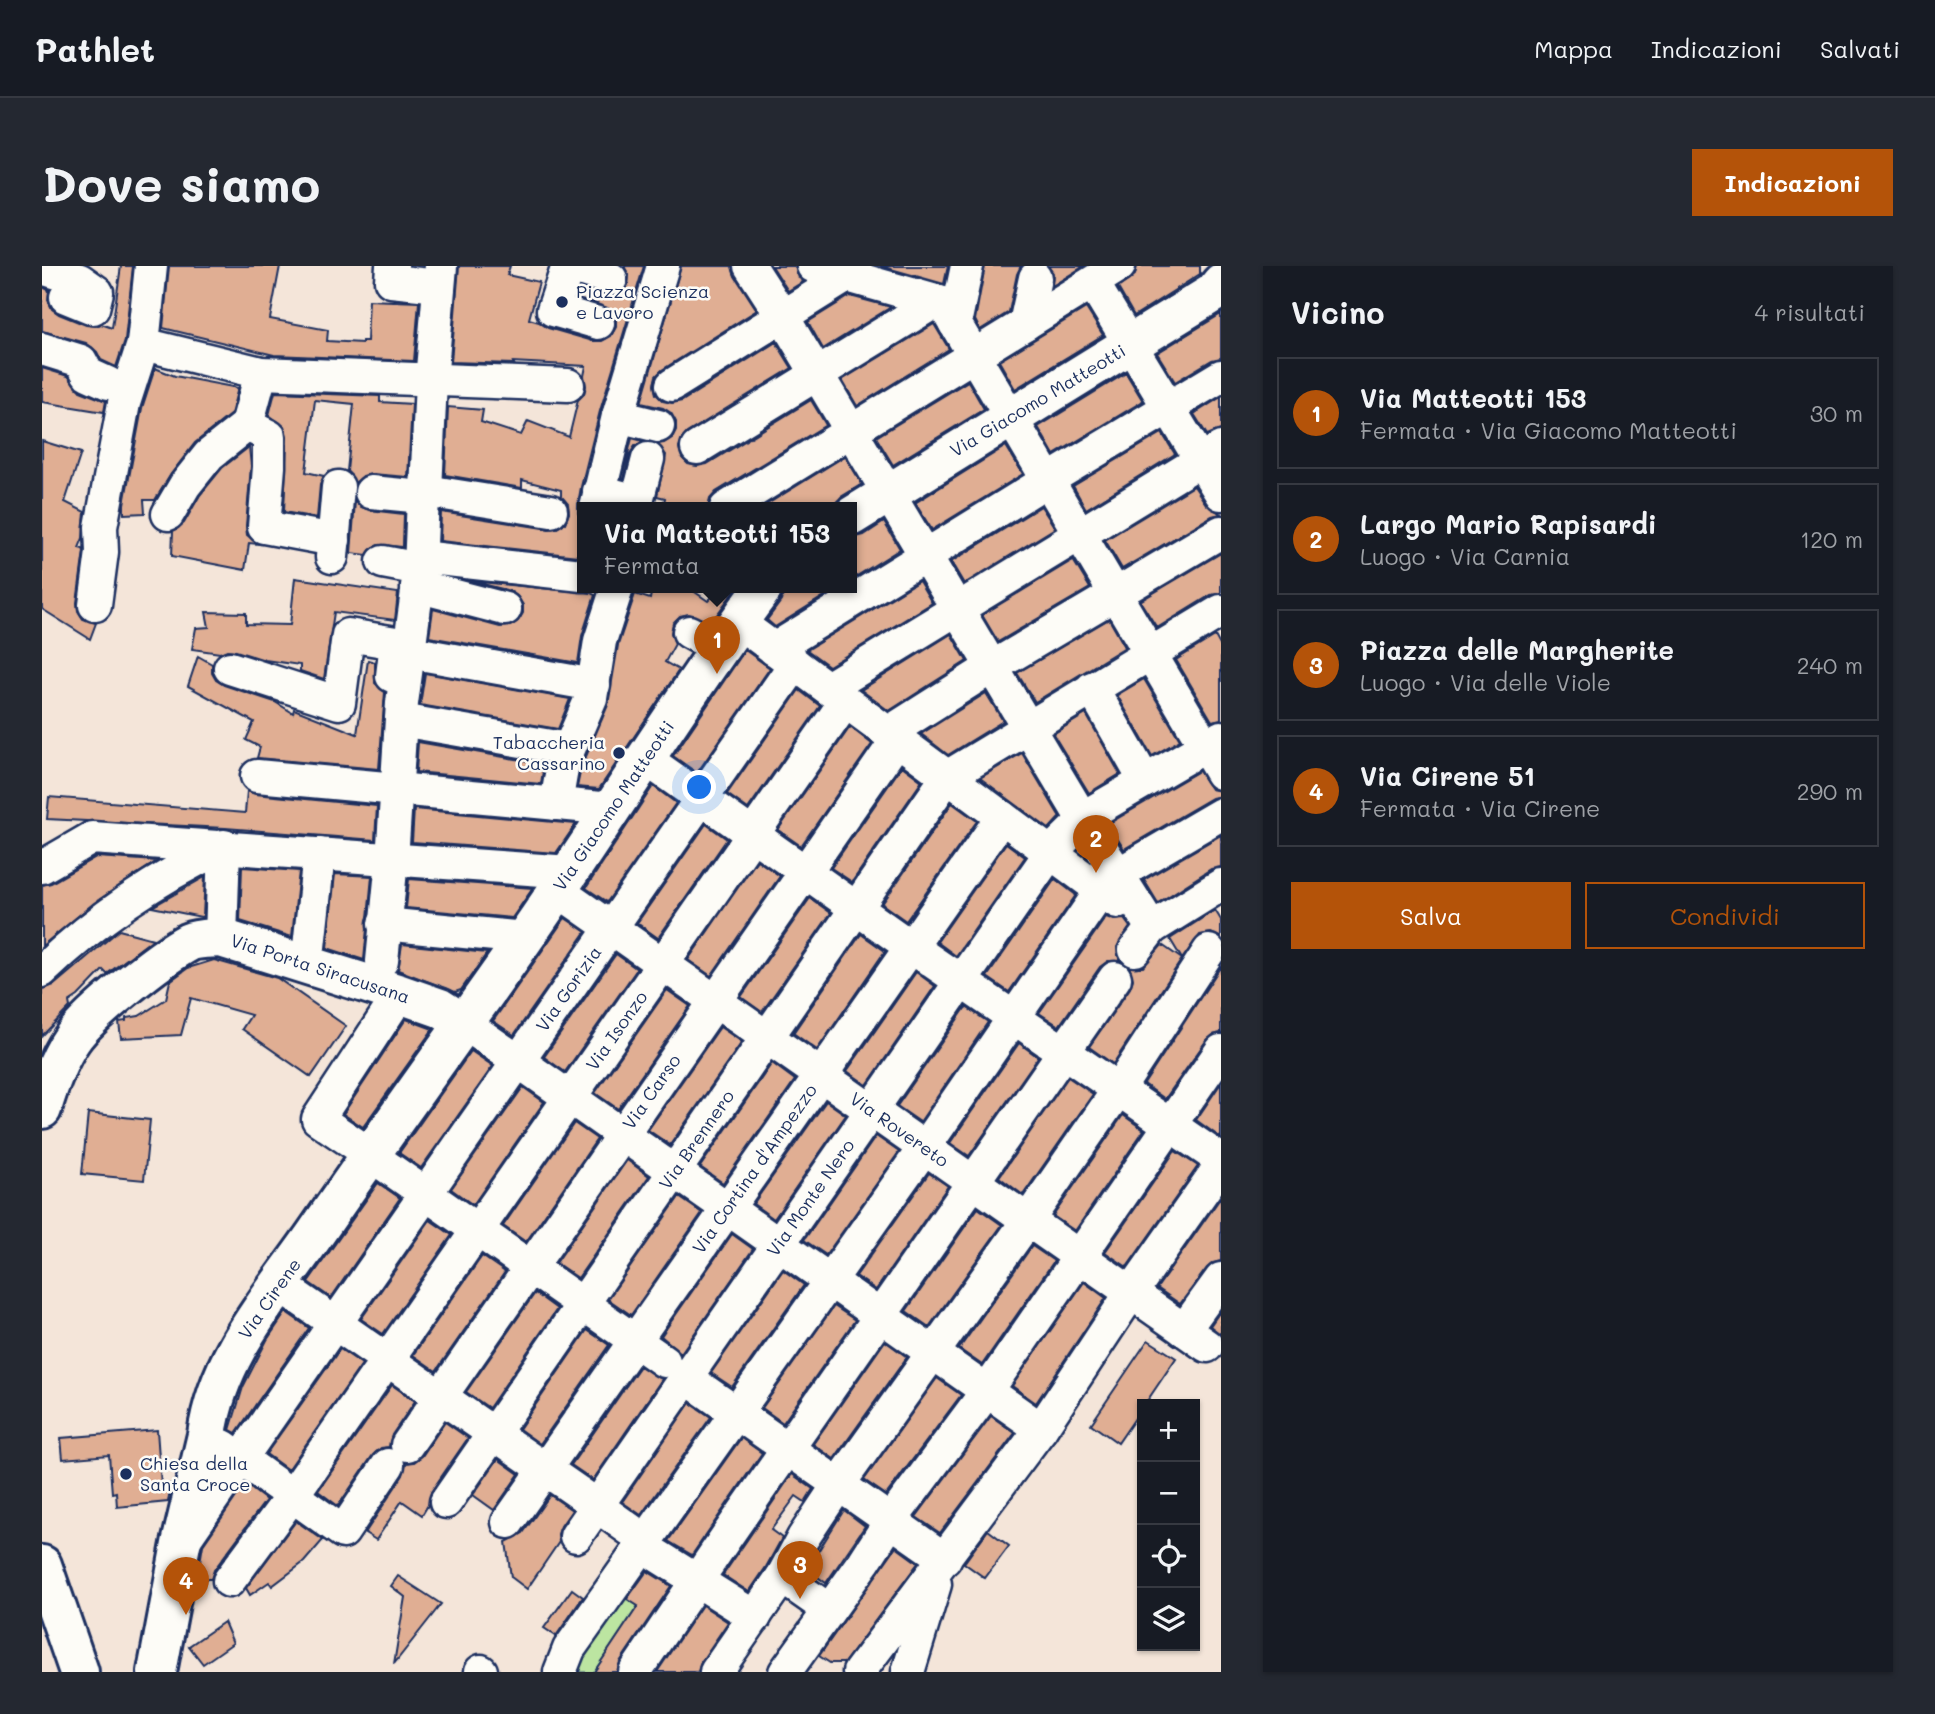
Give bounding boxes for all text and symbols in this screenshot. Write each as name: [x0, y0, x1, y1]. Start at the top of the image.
text: Pathlet: [35, 27, 155, 70]
text: Mappa: [1534, 33, 1613, 64]
text: Indicazioni: [1651, 33, 1782, 64]
text: Salvati: [1820, 33, 1900, 64]
button: Indicazioni: [1692, 149, 1893, 216]
text: Dove siamo: [42, 151, 320, 214]
place label: Piazza Scienza e Lavoro: [576, 279, 709, 324]
text: Vicino: [1291, 292, 1385, 332]
marker: Piazza Scienza e Lavoro: [554, 294, 570, 310]
text: 4 risultati: [1754, 297, 1865, 327]
street label: Via Giacomo Matteotti: [945, 338, 1130, 462]
text: Via Matteotti 153: [1360, 381, 1586, 415]
text: 1: [1311, 398, 1321, 428]
text: 30 m: [1810, 398, 1863, 428]
text: Fermata · Via Giacomo Matteotti: [1360, 415, 1737, 445]
popup: [577, 502, 857, 593]
text: Largo Mario Rapisardi: [1360, 507, 1657, 541]
text: Via Matteotti 153: [604, 516, 830, 550]
text: 2: [1310, 524, 1322, 554]
text: 120 m: [1800, 524, 1863, 554]
text: Luogo · Via Carnia: [1360, 541, 1570, 571]
text: Fermata: [604, 550, 700, 580]
pin: 1: [694, 616, 740, 674]
text: Piazza delle Margherite: [1360, 633, 1674, 667]
text: 3: [1309, 650, 1323, 680]
text: 240 m: [1797, 650, 1863, 680]
text: Luogo · Via delle Viole: [1360, 667, 1611, 697]
street label: Via Giacomo Matteotti: [547, 716, 679, 895]
place label: Tabaccheria Cassarino: [493, 730, 605, 775]
marker: Tabaccheria Cassarino: [611, 745, 627, 761]
text: Via Cirene 51: [1360, 759, 1535, 793]
your location: [682, 770, 716, 804]
text: 4: [1309, 776, 1323, 806]
text: 290 m: [1797, 776, 1863, 806]
text: Fermata · Via Cirene: [1360, 793, 1600, 823]
pin: 2: [1073, 815, 1119, 873]
button: Salva: [1291, 882, 1571, 949]
button: Condividi: [1585, 882, 1865, 949]
street label: Via Porta Siracusana: [228, 928, 413, 1008]
street label: Via Gorizia: [530, 941, 607, 1036]
street label: Via Isonzo: [580, 986, 653, 1075]
street label: Via Carso: [617, 1049, 686, 1134]
street label: Via Cortina d'Ampezzo: [686, 1078, 822, 1258]
street label: Via Brennero: [653, 1085, 740, 1194]
street label: Via Rovereto: [845, 1086, 954, 1172]
street label: Via Monte Nero: [761, 1134, 860, 1261]
street label: Via Cirene: [232, 1253, 306, 1344]
map controls: [1137, 1399, 1200, 1651]
button: +: [1137, 1399, 1200, 1462]
place label: Chiesa della Santa Croce: [140, 1451, 251, 1496]
button: −: [1137, 1462, 1200, 1525]
marker: Chiesa della Santa Croce: [118, 1466, 134, 1482]
button: locate: [1137, 1525, 1200, 1588]
pin: 3: [777, 1541, 823, 1599]
pin: 4: [163, 1557, 209, 1615]
button: layers: [1137, 1588, 1200, 1651]

